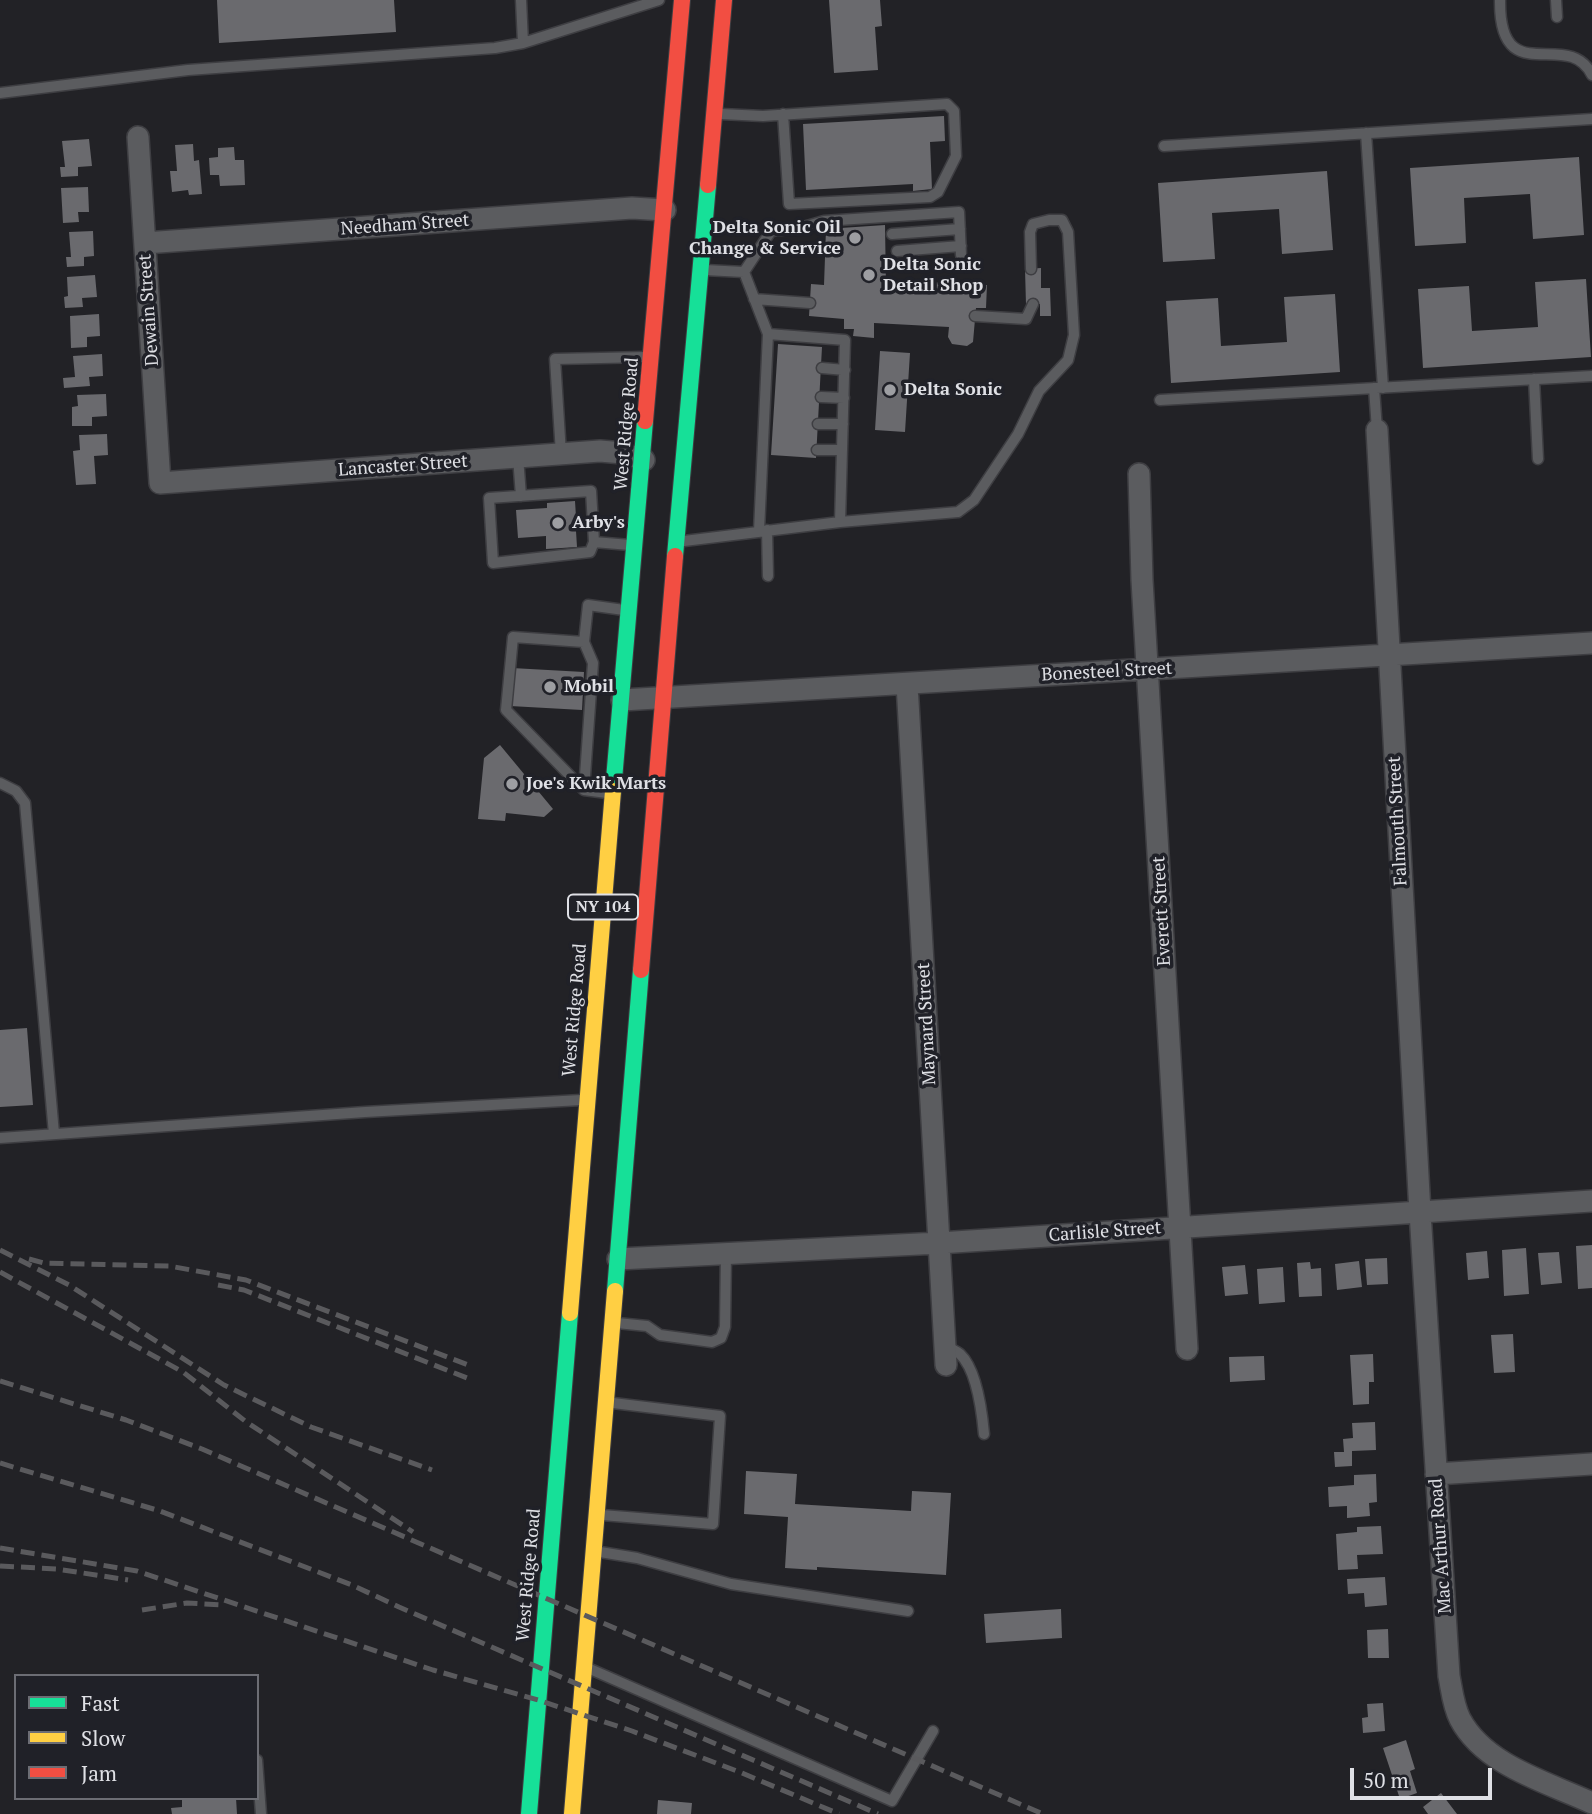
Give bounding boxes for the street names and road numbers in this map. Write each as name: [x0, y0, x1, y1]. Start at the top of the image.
street label: Needham Street: [340, 210, 470, 240]
street label: Dewain Street: [134, 253, 164, 367]
street label: West Ridge Road: [610, 357, 644, 491]
street label: Lancaster Street: [337, 451, 469, 481]
street label: Bonesteel Street: [1041, 658, 1173, 686]
street label: Falmouth Street: [1384, 756, 1412, 886]
street label: Everett Street: [1148, 855, 1176, 967]
road number: NY 104: [568, 894, 638, 920]
street label: West Ridge Road: [558, 943, 592, 1077]
street label: Maynard Street: [913, 962, 941, 1086]
street label: Carlisle Street: [1048, 1217, 1162, 1247]
street label: Mac Arthur Road: [1425, 1478, 1457, 1614]
street label: West Ridge Road: [512, 1508, 546, 1642]

